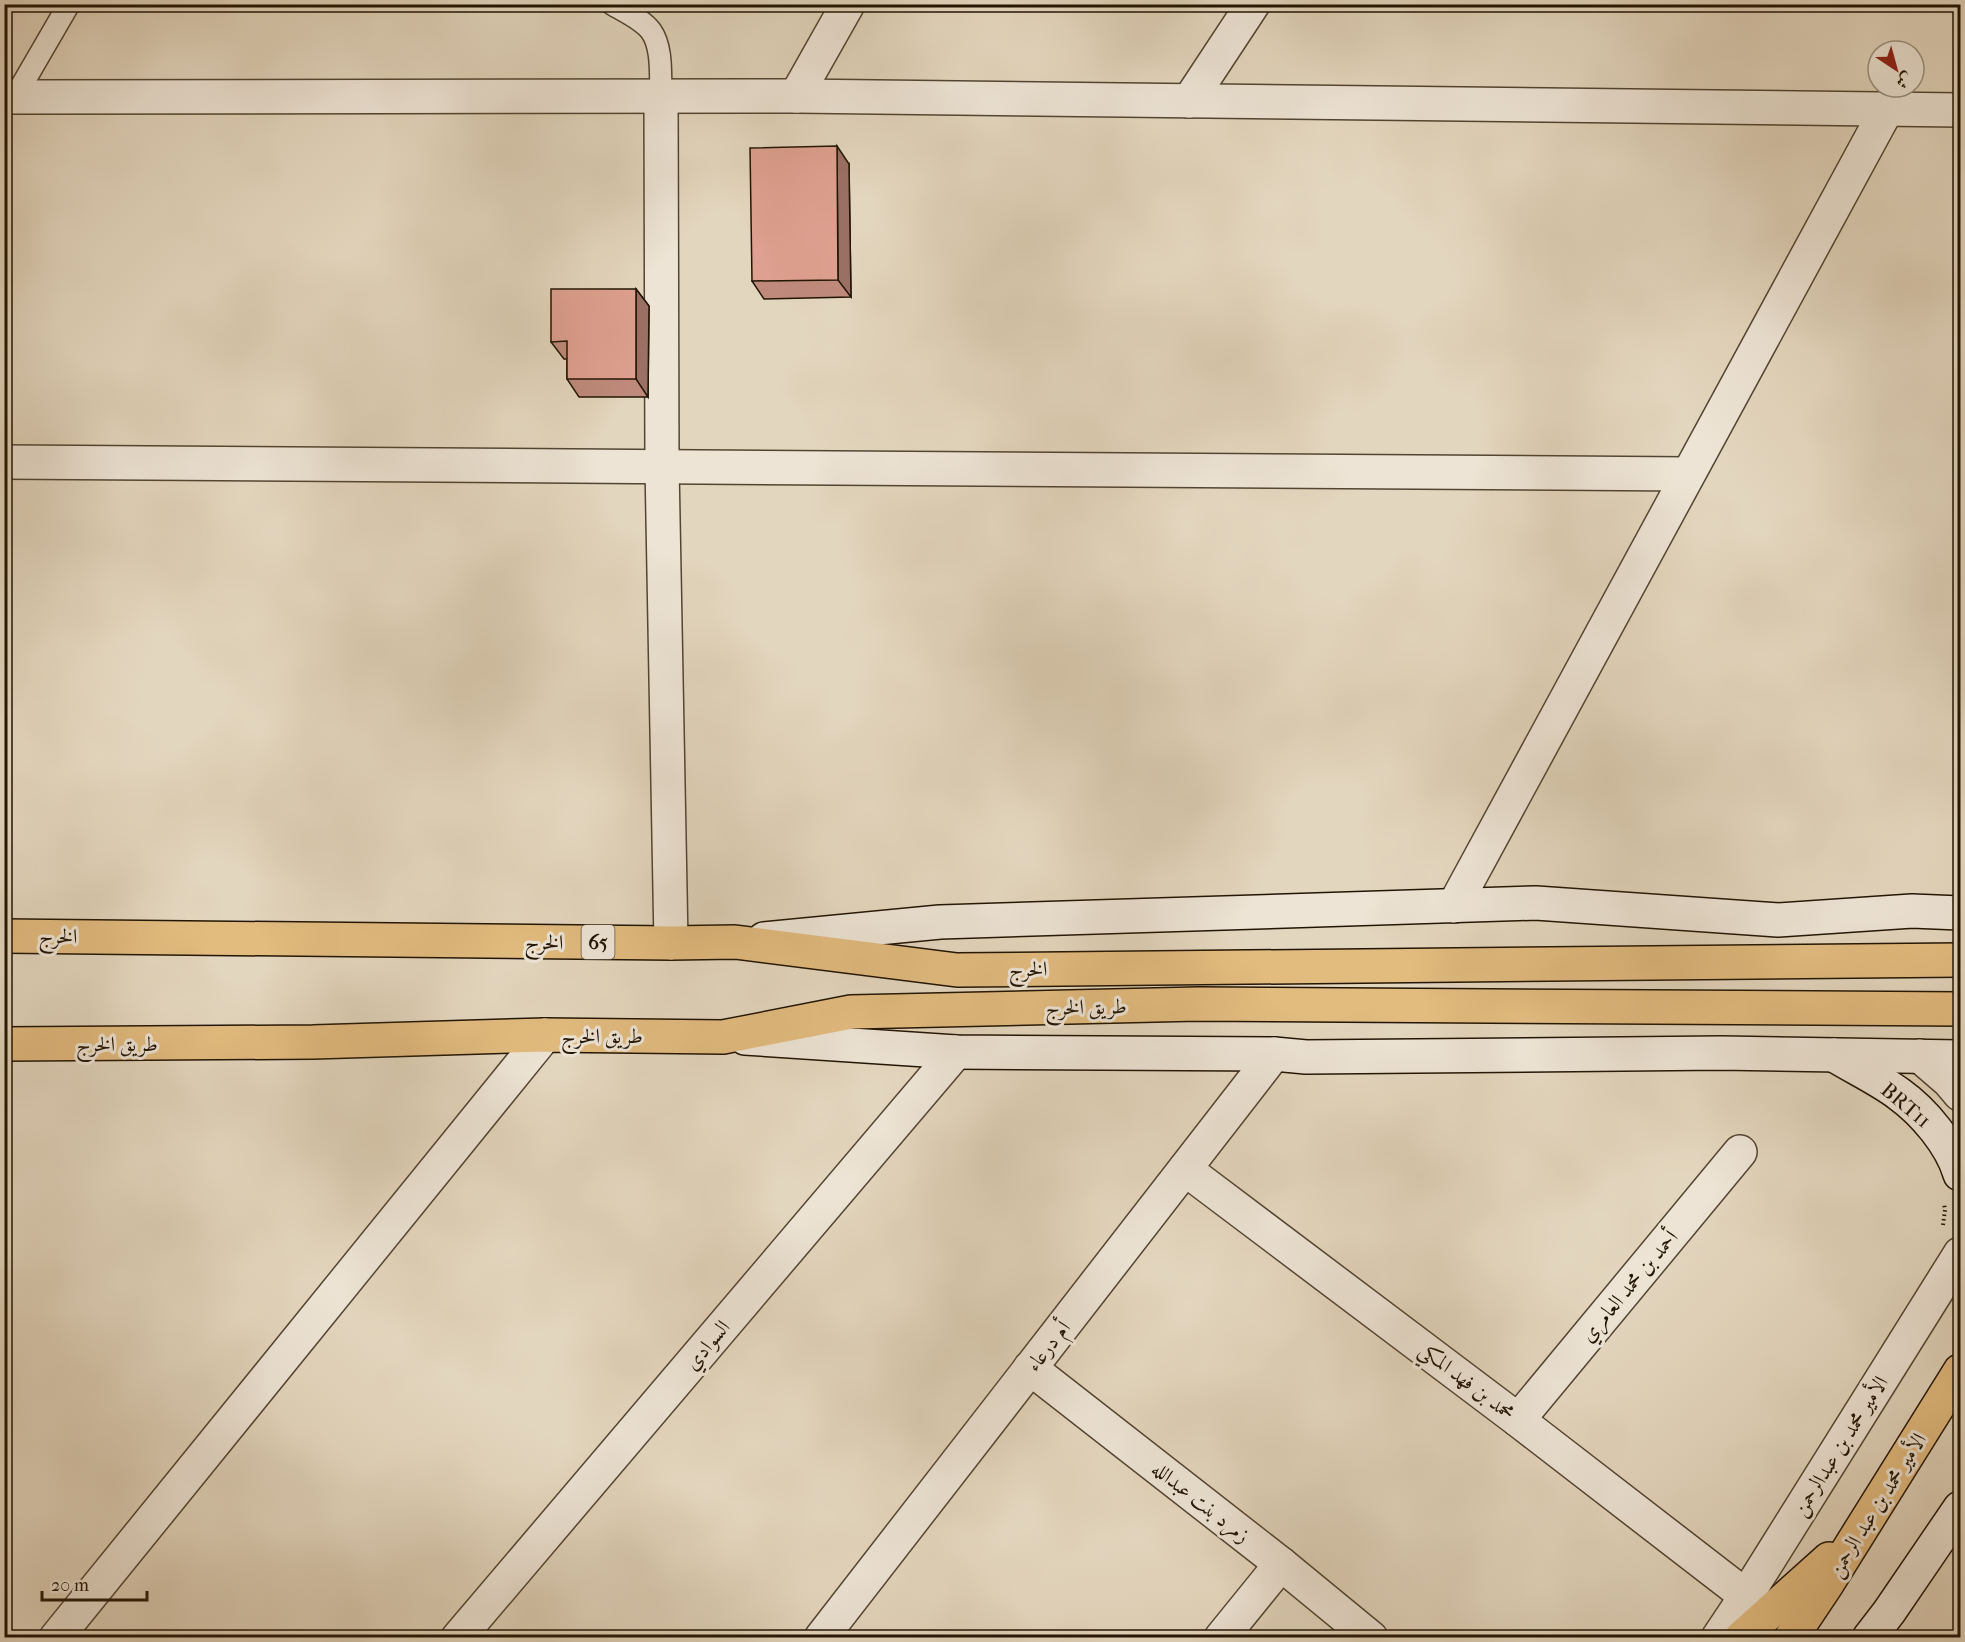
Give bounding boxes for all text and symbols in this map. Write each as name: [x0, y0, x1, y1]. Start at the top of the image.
north arrow: [1866, 39, 1926, 99]
text: ش: [1893, 68, 1917, 93]
street label: الخرج: [38, 924, 78, 955]
road number: 65: [582, 925, 614, 959]
street label: الخرج: [524, 930, 564, 961]
street label: الخرج: [1008, 957, 1048, 988]
street label: طريق الخرج: [1045, 994, 1127, 1027]
street label: طريق الخرج: [561, 1024, 643, 1055]
street label: طريق الخرج: [76, 1032, 158, 1063]
street label: BRT11: [1876, 1077, 1936, 1133]
street label: أحمد بن محمد العامري: [1573, 1223, 1686, 1349]
street label: أم درعاء: [1018, 1314, 1080, 1380]
street label: السوادي: [679, 1315, 738, 1377]
street label: محمد بن فهد المكي: [1410, 1337, 1520, 1431]
street label: الأمير محمد بن عبدالرحمن: [1785, 1370, 1894, 1522]
street label: الأمير محمد بن عبد الرحمن: [1821, 1427, 1933, 1582]
street label: زمرد بنت عبدالله: [1145, 1456, 1255, 1550]
scale bar: [42, 1564, 147, 1602]
text: 20 m: [51, 1575, 89, 1596]

